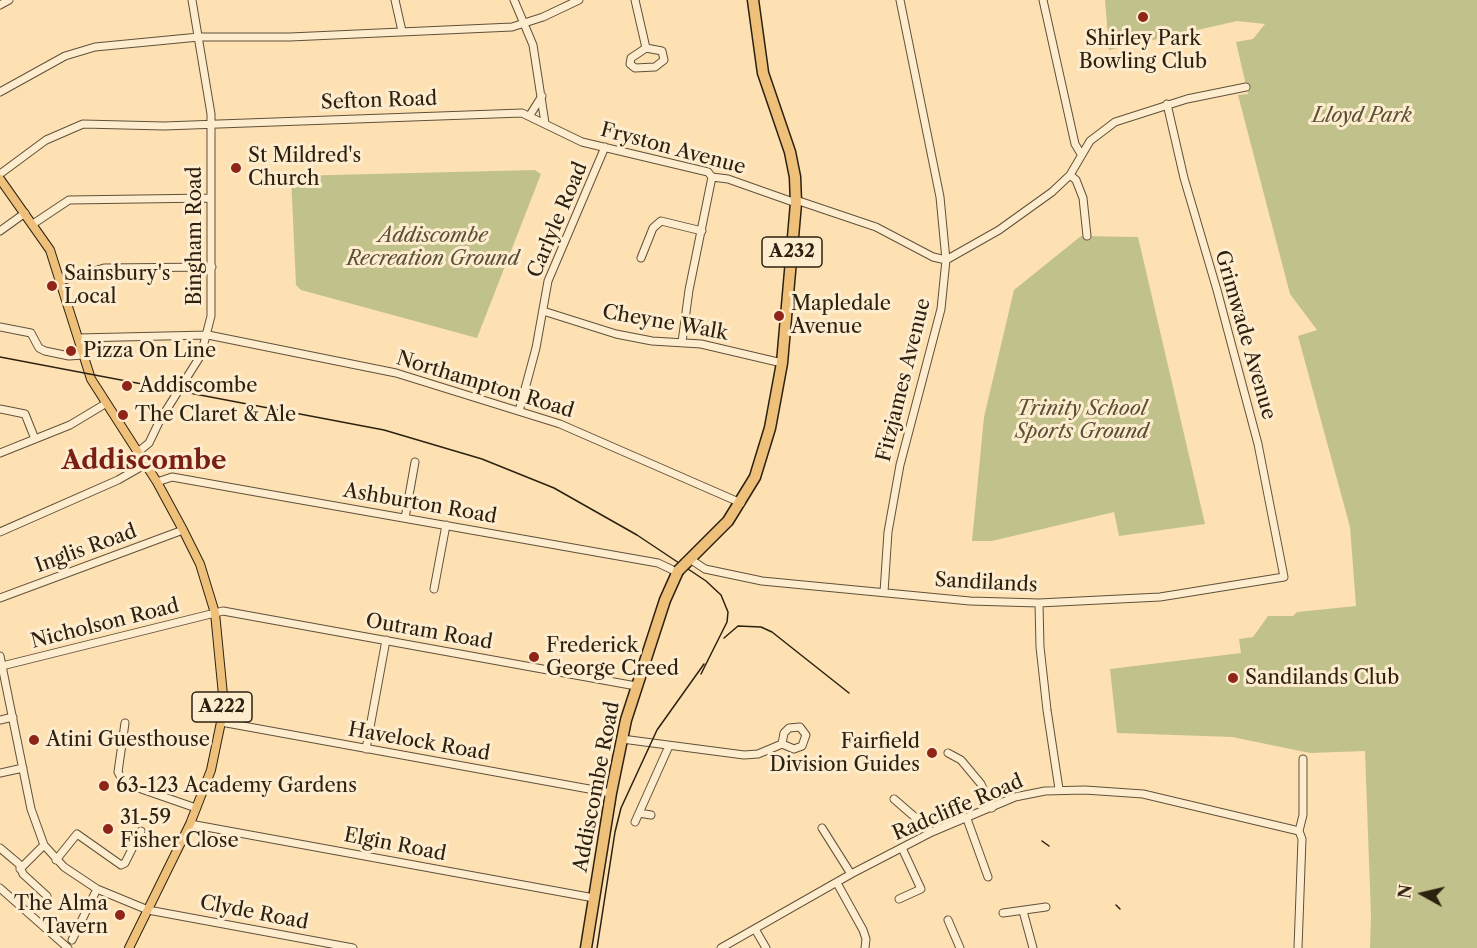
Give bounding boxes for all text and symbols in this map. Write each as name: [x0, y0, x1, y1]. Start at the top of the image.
marker: Shirley Park Bowling Club: [1136, 10, 1150, 24]
place label: Shirley Park Bowling Club: [1079, 27, 1207, 74]
street label: Sefton Road: [320, 87, 438, 115]
park label: Lloyd Park: [1312, 104, 1412, 128]
street label: Fryston Avenue: [598, 118, 748, 180]
place label: St Mildred's Church: [248, 144, 361, 191]
street label: Carlyle Road: [523, 159, 593, 281]
marker: St Mildred's Church: [229, 161, 243, 175]
street label: Bingham Road: [183, 166, 207, 306]
park label: Addiscombe Recreation Ground: [347, 224, 519, 271]
road number: A232: [762, 237, 822, 267]
street label: Grimwade Avenue: [1209, 248, 1281, 422]
place label: Sainsbury's Local: [64, 262, 171, 309]
marker: Sainsbury's Local: [45, 279, 59, 293]
place label: Mapledale Avenue: [791, 292, 891, 339]
street label: Fitzjames Avenue: [872, 296, 936, 464]
street label: Cheyne Walk: [600, 300, 730, 346]
marker: Mapledale Avenue: [772, 309, 786, 323]
place label: Pizza On Line: [83, 339, 216, 363]
marker: Pizza On Line: [64, 344, 78, 358]
street label: Northampton Road: [393, 347, 577, 423]
place label: Addiscombe: [139, 374, 257, 398]
marker: Addiscombe: [120, 379, 134, 393]
park label: Trinity School Sports Ground: [1015, 397, 1149, 444]
place label: The Claret & Ale: [135, 403, 296, 427]
marker: The Claret & Ale: [116, 408, 130, 422]
district label: Addiscombe: [62, 445, 226, 477]
street label: Ashburton Road: [341, 479, 499, 529]
street label: Inglis Road: [32, 520, 140, 578]
street label: Sandilands: [934, 568, 1038, 598]
street label: Nicholson Road: [28, 594, 182, 654]
street label: Outram Road: [364, 609, 494, 655]
place label: Frederick George Creed: [546, 634, 679, 681]
marker: Frederick George Creed: [527, 650, 541, 664]
place label: Sandilands Club: [1245, 666, 1399, 690]
marker: Sandilands Club: [1226, 671, 1240, 685]
road number: A222: [192, 692, 252, 722]
street label: Addiscombe Road: [569, 700, 625, 874]
street label: Havelock Road: [346, 718, 492, 766]
place label: Atini Guesthouse: [46, 728, 210, 752]
place label: Fairfield Division Guides: [769, 730, 920, 777]
marker: Atini Guesthouse: [27, 733, 41, 747]
marker: Fairfield Division Guides: [925, 746, 939, 760]
street label: Radcliffe Road: [889, 770, 1027, 846]
place label: 63-123 Academy Gardens: [116, 774, 357, 798]
marker: 63-123 Academy Gardens: [97, 779, 111, 793]
place label: 31-59 Fisher Close: [120, 806, 239, 853]
marker: 31-59 Fisher Close: [101, 822, 115, 836]
street label: Elgin Road: [342, 823, 448, 867]
north arrow: [1393, 864, 1453, 924]
text: N: [1394, 883, 1416, 900]
street label: Clyde Road: [198, 891, 310, 935]
place label: The Alma Tavern: [14, 892, 108, 939]
marker: The Alma Tavern: [113, 908, 127, 922]

